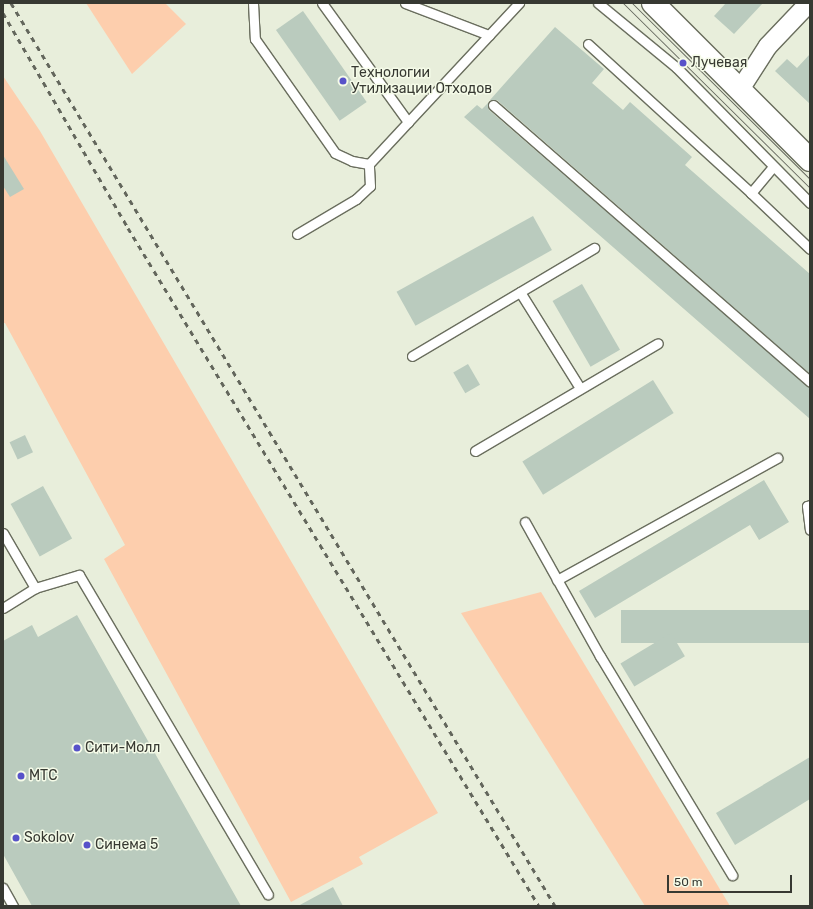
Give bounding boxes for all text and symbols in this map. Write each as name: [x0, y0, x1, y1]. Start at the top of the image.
place label: Лучевая: [691, 55, 747, 71]
marker: Лучевая: [678, 58, 688, 68]
place label: Технологии Утилизации Отходов: [351, 65, 492, 98]
marker: Технологии Утилизации Отходов: [338, 76, 348, 86]
place label: Сити-Молл: [85, 740, 160, 756]
marker: Сити-Молл: [72, 743, 82, 753]
place label: МТС: [29, 768, 58, 784]
marker: МТС: [16, 771, 26, 781]
place label: Sokolov: [24, 830, 75, 846]
marker: Sokolov: [11, 833, 21, 843]
place label: Синема 5: [95, 837, 158, 853]
marker: Синема 5: [82, 840, 92, 850]
scale bar: [669, 867, 794, 893]
text: 50 m: [674, 875, 702, 889]

